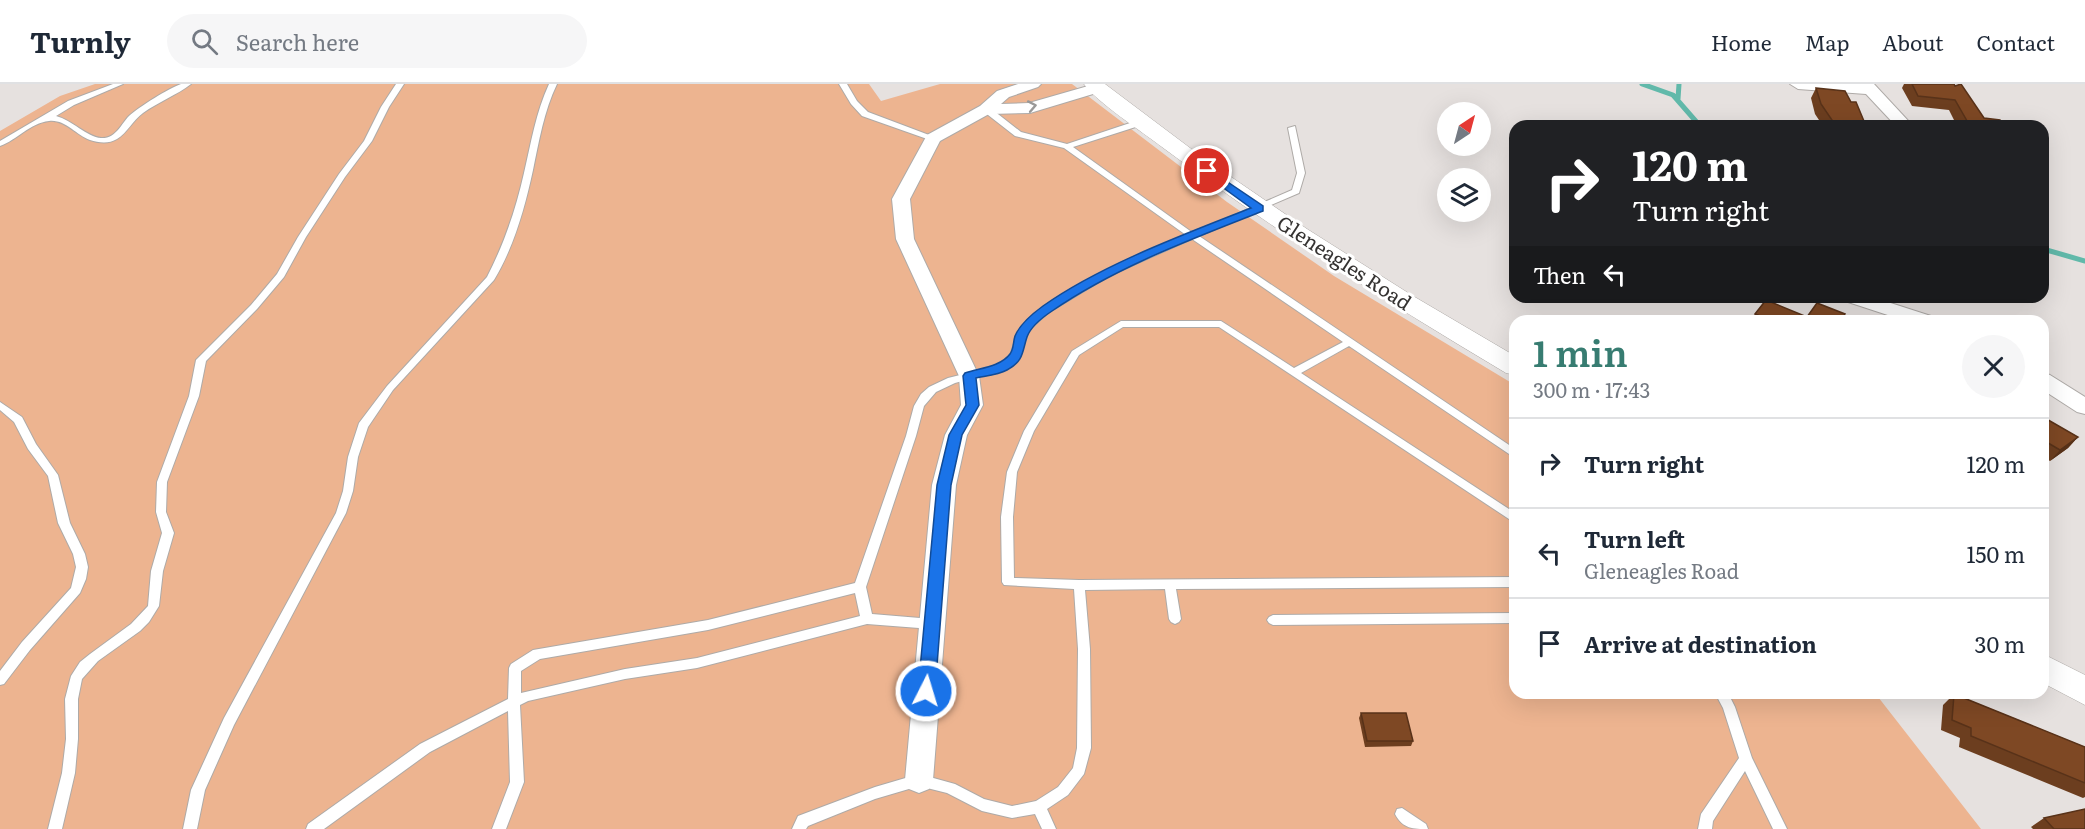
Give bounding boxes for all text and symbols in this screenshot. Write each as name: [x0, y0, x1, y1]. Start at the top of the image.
search box: [167, 14, 587, 68]
text: Turnly: [30, 20, 131, 62]
icon: search: [188, 25, 221, 58]
text: Search here: [236, 25, 359, 58]
text: Home: [1711, 26, 1772, 57]
text: Map: [1805, 26, 1849, 57]
text: About: [1882, 26, 1944, 57]
text: Contact: [1977, 26, 2055, 57]
one-way arrow: [1027, 100, 1037, 113]
north arrow: [1437, 102, 1491, 156]
map controls: [1437, 102, 1491, 222]
text: 120 m: [1632, 132, 1748, 194]
icon: right: [1533, 144, 1611, 222]
pin: [1181, 145, 1232, 196]
icon: arrive: [1190, 154, 1223, 187]
button: layers: [1437, 168, 1491, 222]
text: Turn right: [1632, 189, 1769, 229]
street label: Gleneagles Road: [1272, 207, 1418, 316]
text: Then: [1533, 258, 1586, 291]
icon: left: [1598, 258, 1631, 291]
text: 1 min: [1533, 325, 1628, 378]
button: close: [1962, 335, 2025, 398]
text: 300 m · 17:43: [1533, 374, 1650, 404]
icon: right: [1533, 447, 1566, 480]
text: Turn right: [1584, 447, 1704, 480]
text: 120 m: [1966, 447, 2025, 480]
text: Turn left: [1584, 522, 1685, 555]
icon: left: [1533, 537, 1566, 570]
text: 150 m: [1966, 537, 2025, 570]
text: Gleneagles Road: [1584, 555, 1739, 585]
icon: arrive: [1533, 627, 1566, 660]
text: Arrive at destination: [1584, 627, 1817, 660]
text: 30 m: [1975, 627, 2025, 660]
position arrow: [894, 659, 958, 723]

